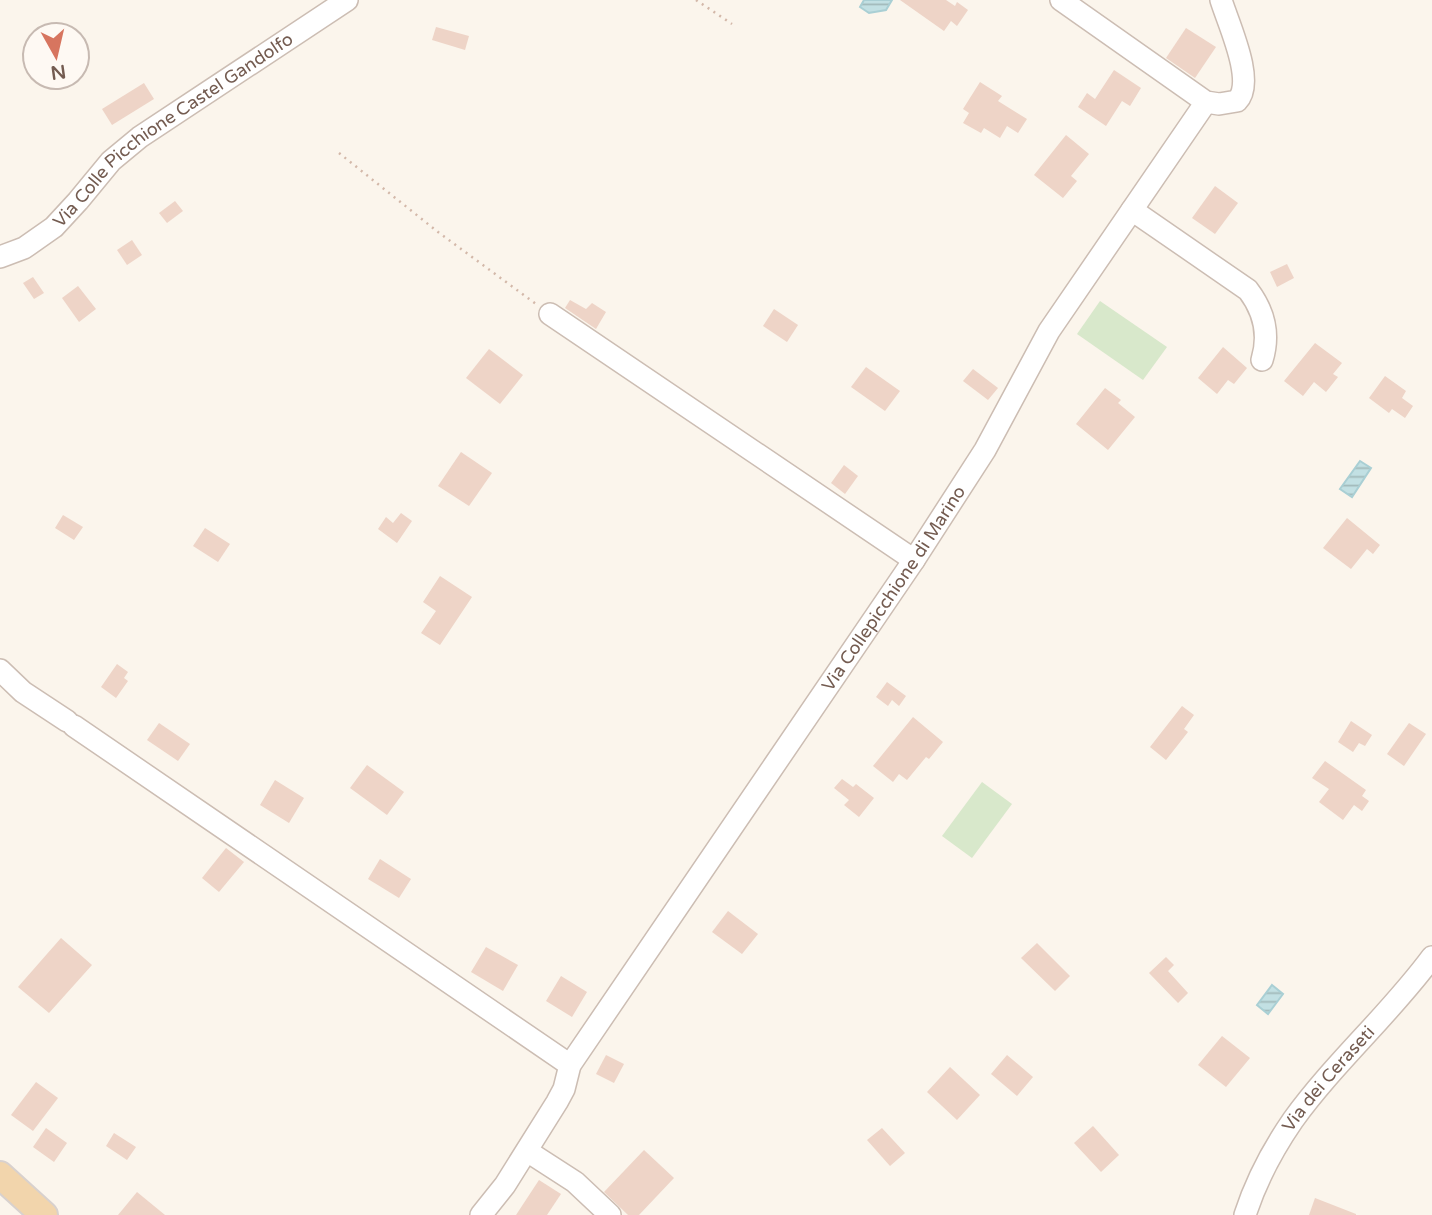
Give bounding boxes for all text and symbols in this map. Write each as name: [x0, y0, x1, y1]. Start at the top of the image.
north arrow: [21, 21, 91, 91]
street label: Via Colle Picchione Castel Gandolfo: [48, 28, 297, 232]
text: N: [49, 60, 67, 84]
street label: Via Collepicchione di Marino: [817, 481, 970, 695]
street label: Via dei Ceraseti: [1277, 1021, 1379, 1136]

